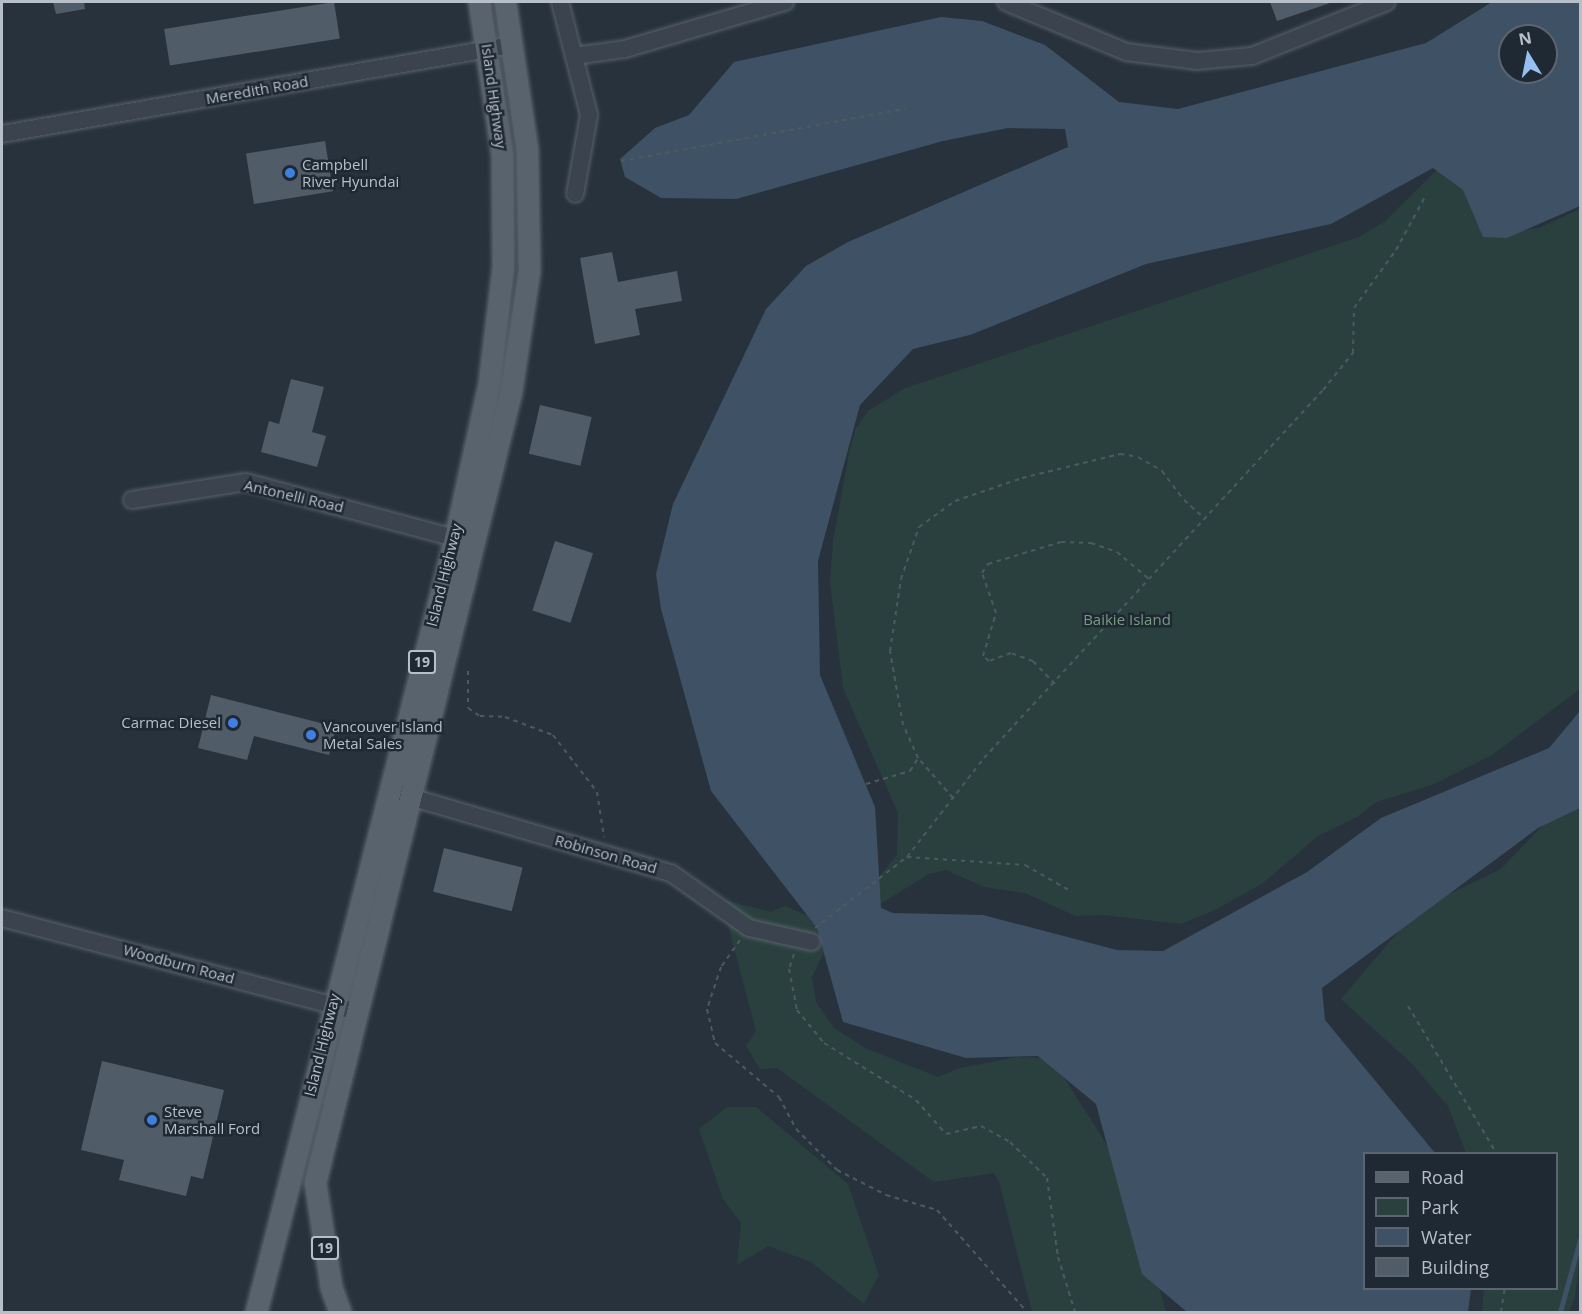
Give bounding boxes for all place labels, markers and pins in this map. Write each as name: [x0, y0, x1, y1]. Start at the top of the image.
place label: Campbell River Hyundai: [302, 155, 399, 190]
marker: Campbell River Hyundai: [283, 166, 297, 180]
place label: Carmac Diesel: [121, 714, 221, 732]
marker: Carmac Diesel: [226, 716, 240, 730]
place label: Vancouver Island Metal Sales: [323, 717, 443, 752]
marker: Vancouver Island Metal Sales: [304, 728, 318, 742]
place label: Steve Marshall Ford: [164, 1102, 260, 1137]
marker: Steve Marshall Ford: [145, 1113, 159, 1127]

